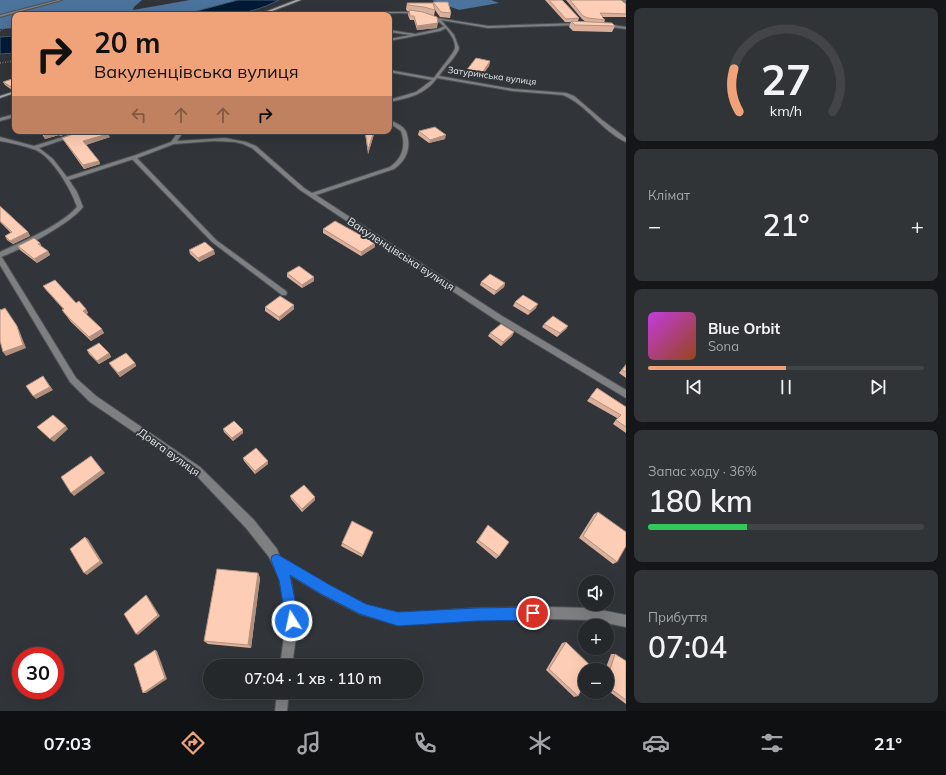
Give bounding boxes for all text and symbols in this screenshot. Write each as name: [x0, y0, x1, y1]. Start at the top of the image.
text: 20 m: [94, 25, 160, 60]
icon: right: [28, 28, 80, 80]
text: 27: [761, 53, 811, 105]
text: Вакуленцівська вулиця: [94, 60, 299, 83]
street label: Затуринська вулиця: [447, 64, 537, 88]
text: km/h: [770, 102, 802, 120]
icon: left: [128, 104, 150, 126]
icon: ahead: [170, 104, 192, 126]
icon: ahead: [212, 104, 234, 126]
icon: right: [254, 104, 276, 126]
text: Клімат: [648, 187, 690, 203]
text: 21°: [762, 206, 810, 244]
text: −: [648, 212, 661, 240]
text: +: [911, 212, 924, 240]
street label: Вакуленцівська вулиця: [345, 214, 457, 294]
text: Blue Orbit: [708, 319, 780, 338]
text: Sona: [708, 338, 739, 354]
icon: previous: [683, 376, 705, 398]
icon: pause: [775, 376, 797, 398]
icon: next: [867, 376, 889, 398]
street label: Довга вулиця: [135, 425, 203, 479]
text: Запас ходу · 36%: [648, 463, 757, 479]
text: 180 km: [648, 482, 753, 520]
map controls: [578, 575, 614, 699]
button: sound: [578, 575, 614, 611]
pin: [516, 596, 550, 630]
position arrow: [271, 600, 313, 642]
icon: arrive: [522, 602, 544, 624]
text: Прибуття: [648, 609, 707, 625]
button: +: [578, 619, 614, 655]
text: 07:04: [648, 628, 727, 666]
speed limit sign: 30: [12, 647, 64, 699]
button: −: [578, 663, 614, 699]
text: 07:04 · 1 хв · 110 m: [245, 669, 381, 688]
icon: directions: [179, 729, 207, 757]
icon: music: [295, 729, 323, 757]
icon: phone: [411, 729, 439, 757]
icon: climate: [526, 729, 554, 757]
icon: car: [642, 729, 670, 757]
icon: filters: [758, 729, 786, 757]
text: 07:03: [44, 732, 92, 755]
text: 21°: [874, 732, 902, 755]

